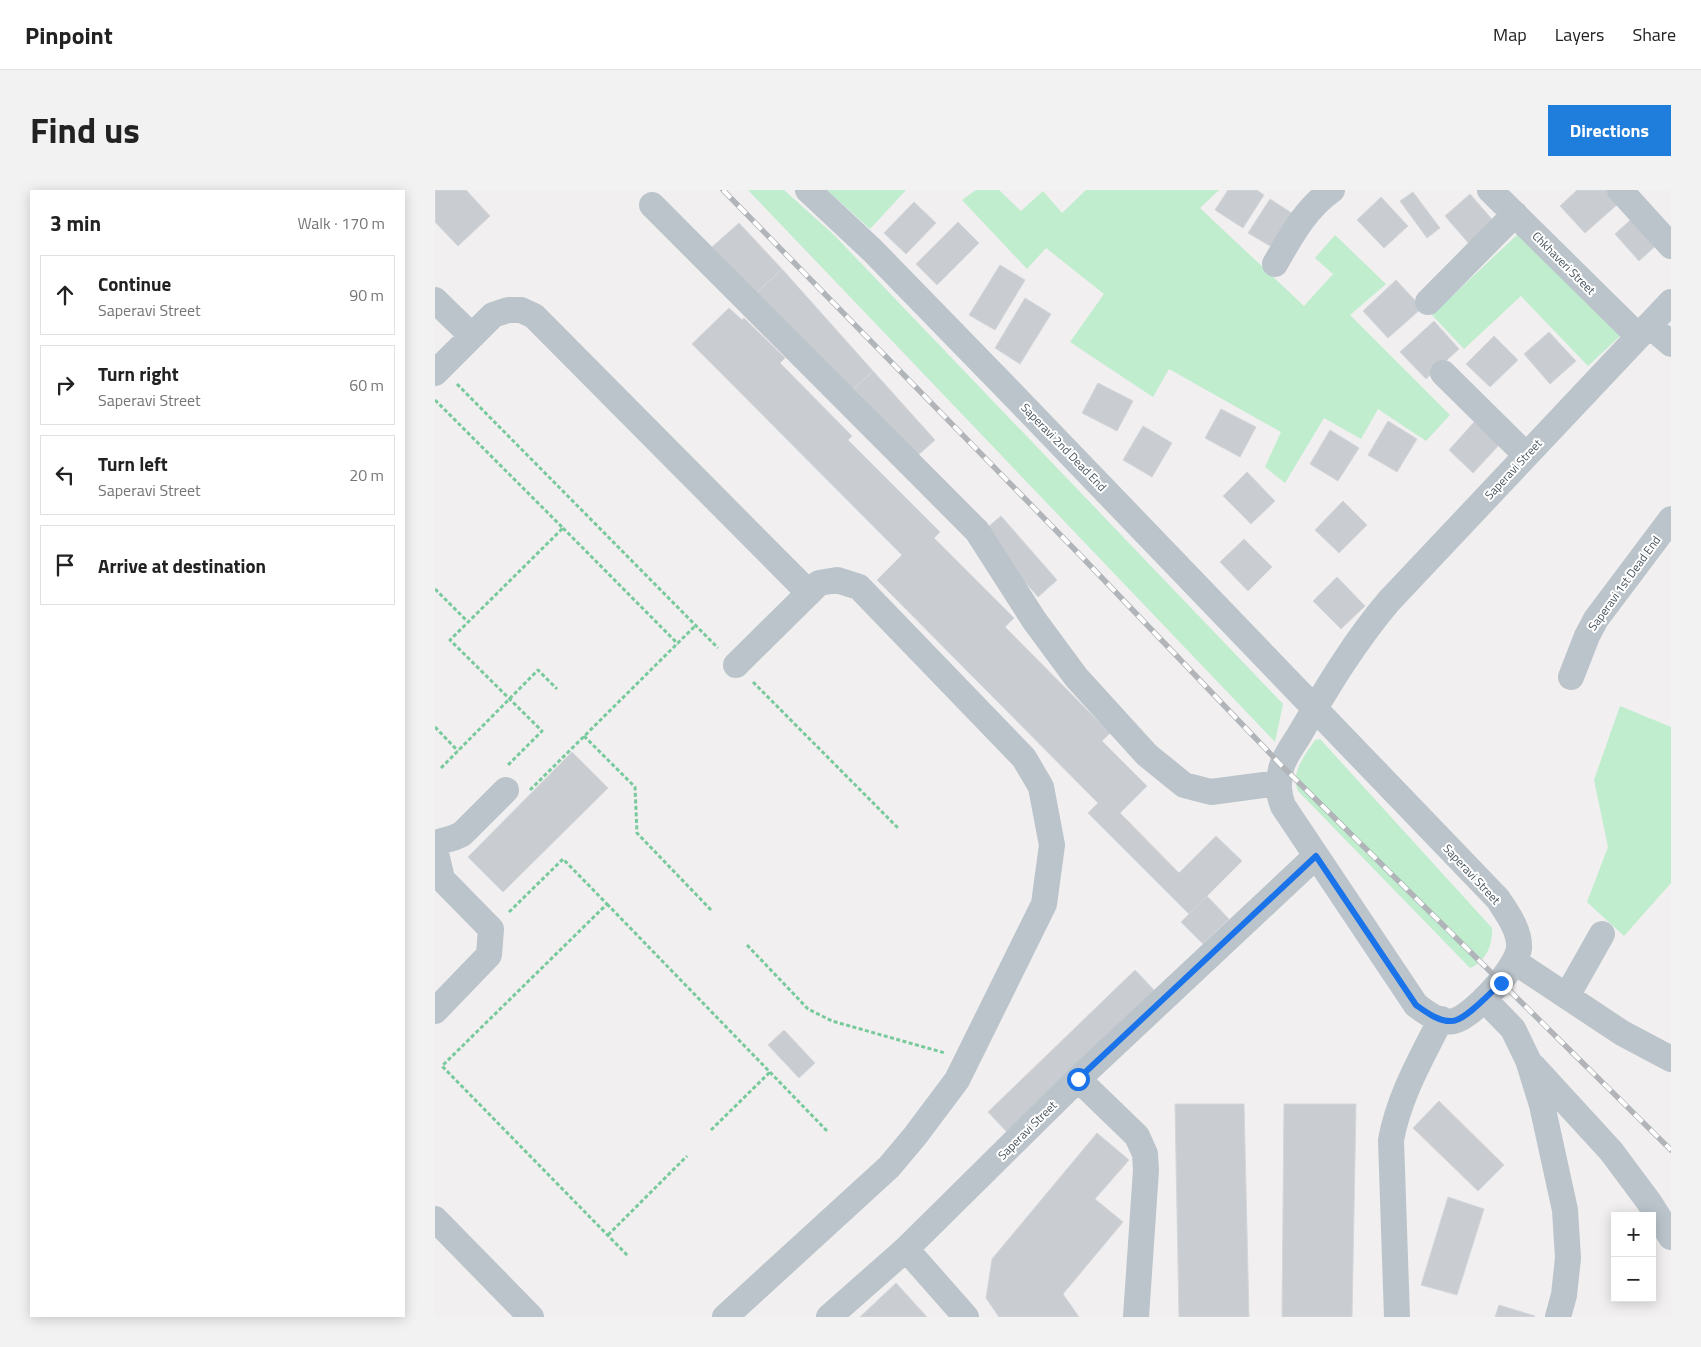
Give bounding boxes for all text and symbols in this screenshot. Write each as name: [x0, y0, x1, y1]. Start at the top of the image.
text: Pinpoint: [25, 17, 113, 53]
text: Map: [1493, 21, 1527, 48]
text: Layers: [1555, 21, 1604, 48]
text: Share: [1632, 21, 1676, 48]
text: Find us: [30, 103, 140, 157]
button: Directions: [1548, 105, 1671, 156]
text: 3 min: [50, 207, 101, 239]
text: Walk · 170 m: [297, 211, 385, 235]
street label: Chkhaveri Street: [1528, 227, 1601, 300]
text: Continue: [98, 269, 171, 298]
icon: ahead: [51, 281, 79, 309]
text: 90 m: [349, 283, 384, 307]
text: Saperavi Street: [98, 298, 201, 322]
text: Turn right: [98, 359, 179, 388]
icon: right: [51, 371, 79, 399]
text: 60 m: [349, 373, 384, 397]
text: Saperavi Street: [98, 388, 201, 412]
street label: Saperavi 2nd Dead End: [1017, 399, 1111, 495]
street label: Saperavi Street: [1480, 434, 1547, 504]
text: Turn left: [98, 449, 168, 478]
icon: left: [51, 461, 79, 489]
text: 20 m: [349, 463, 384, 487]
text: Saperavi Street: [98, 478, 201, 502]
street label: Saperavi 1st Dead End: [1583, 532, 1665, 634]
icon: arrive: [51, 551, 79, 579]
text: Arrive at destination: [98, 551, 266, 580]
street label: Saperavi Street: [1439, 839, 1506, 909]
route end: [1490, 972, 1513, 995]
route start: [1067, 1068, 1090, 1091]
street label: Saperavi Street: [993, 1096, 1061, 1164]
map controls: [1611, 1212, 1656, 1302]
button: +: [1611, 1212, 1656, 1257]
button: −: [1611, 1257, 1656, 1302]

